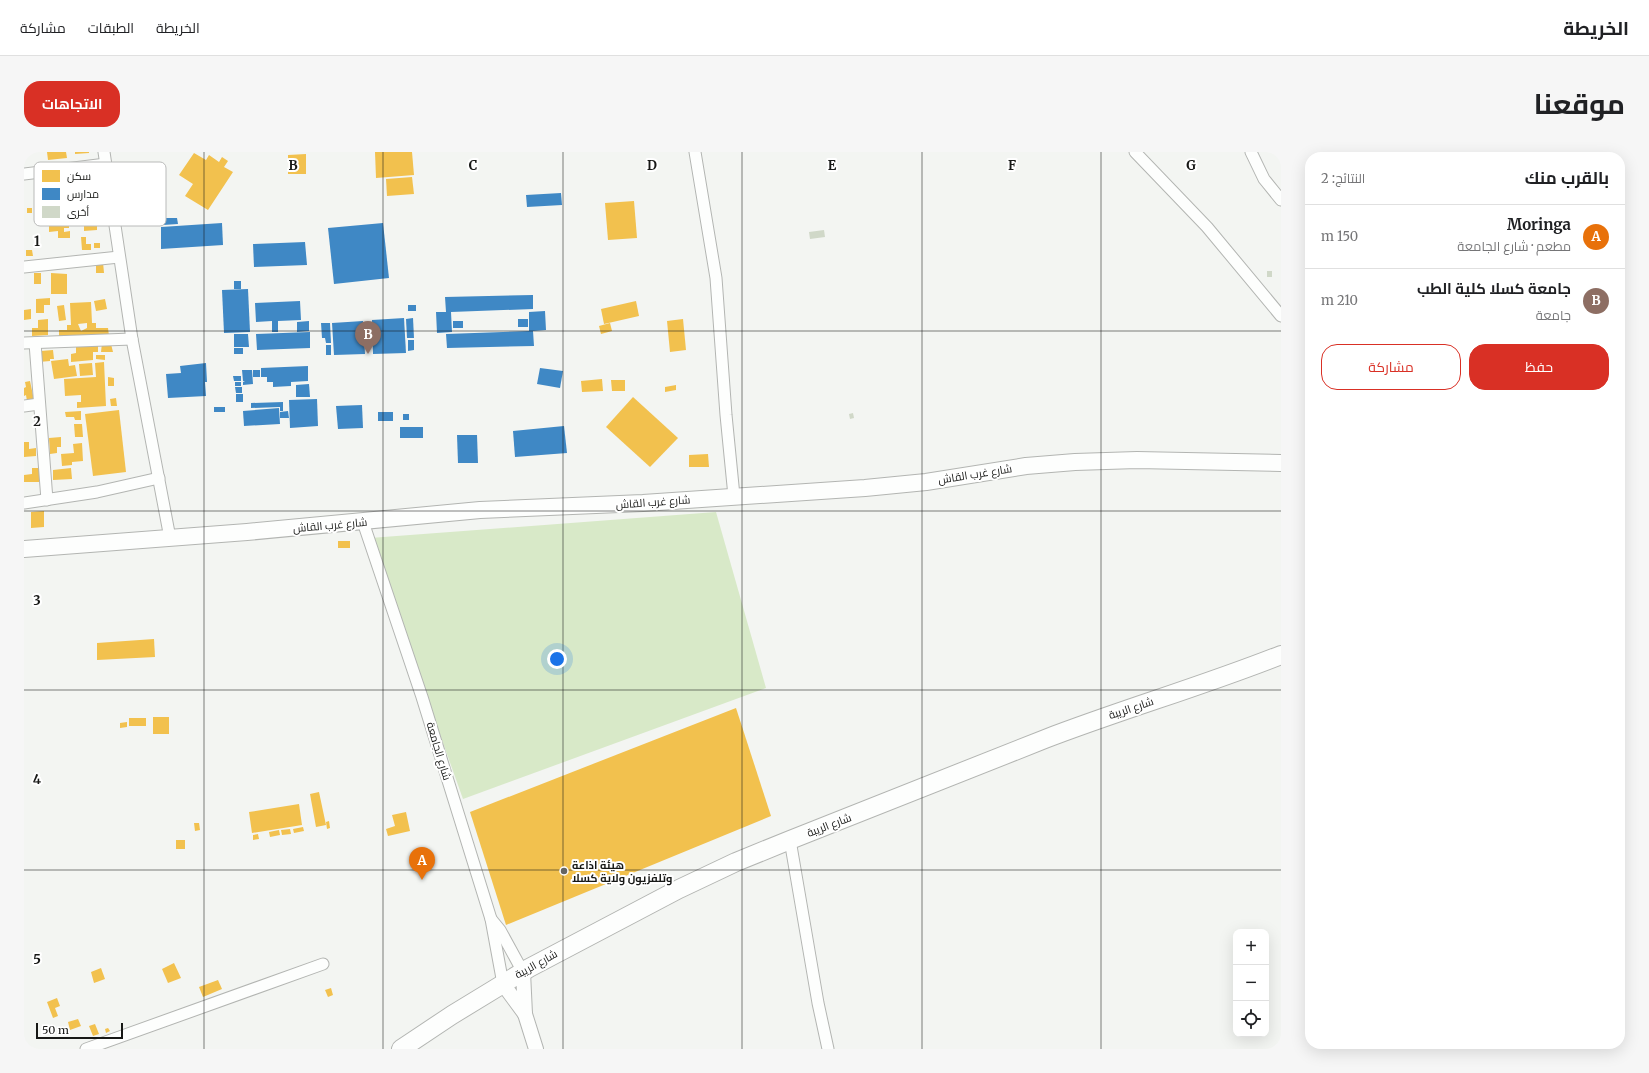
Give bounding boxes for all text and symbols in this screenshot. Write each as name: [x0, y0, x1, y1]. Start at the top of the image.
text: الخريطة: [1563, 16, 1629, 40]
text: مشاركة: [20, 19, 66, 37]
text: الطبقات: [88, 19, 134, 37]
text: الخريطة: [156, 19, 200, 37]
button: الاتجاهات: [24, 81, 120, 127]
text: موقعنا: [1534, 86, 1625, 122]
text: B: [288, 157, 298, 174]
text: C: [469, 157, 478, 174]
text: D: [647, 157, 657, 174]
text: E: [828, 157, 837, 174]
text: F: [1008, 157, 1016, 174]
text: G: [1186, 157, 1196, 174]
legend: [34, 162, 166, 226]
text: بالقرب منك: [1525, 167, 1609, 189]
text: سكن: [67, 169, 91, 183]
text: النتائج: 2: [1321, 170, 1365, 187]
text: مدارس: [67, 187, 99, 201]
text: أخرى: [67, 205, 89, 219]
text: Moringa: [1507, 215, 1571, 234]
text: 150 m: [1321, 228, 1358, 245]
text: A: [1591, 228, 1601, 245]
text: 1: [34, 233, 40, 250]
text: مطعم · شارع الجامعة: [1457, 238, 1571, 255]
text: جامعة كسلا كلية الطب: [1417, 279, 1571, 298]
text: 210 m: [1321, 292, 1358, 309]
text: B: [1591, 292, 1601, 309]
text: جامعة: [1536, 307, 1571, 324]
pin: B: [355, 321, 381, 354]
button: مشاركة: [1321, 344, 1461, 390]
button: حفظ: [1469, 344, 1609, 390]
text: 2: [33, 413, 41, 430]
street label: شارع غرب القاش: [937, 461, 1013, 488]
street label: شارع غرب القاش: [615, 492, 691, 513]
street label: شارع غرب القاش: [292, 515, 368, 536]
text: 3: [33, 592, 41, 609]
your location: [547, 649, 567, 669]
street label: شارع الريبة: [1107, 694, 1156, 723]
street label: شارع الجامعة: [423, 720, 454, 782]
text: 4: [33, 771, 42, 788]
street label: شارع الريبة: [805, 810, 854, 841]
pin: A: [409, 847, 435, 880]
place label: هيئة اذاعة وتلفزيون ولاية كسلا: [572, 858, 672, 886]
marker: هيئة اذاعة وتلفزيون ولاية كسلا: [559, 866, 569, 876]
map controls: [1233, 929, 1269, 1037]
button: +: [1233, 929, 1269, 965]
street label: شارع الريبة: [512, 947, 560, 982]
text: 5: [33, 951, 41, 968]
button: −: [1233, 965, 1269, 1001]
button: locate: [1233, 1001, 1269, 1037]
scale bar: [36, 1021, 123, 1040]
text: 50 m: [42, 1023, 69, 1037]

